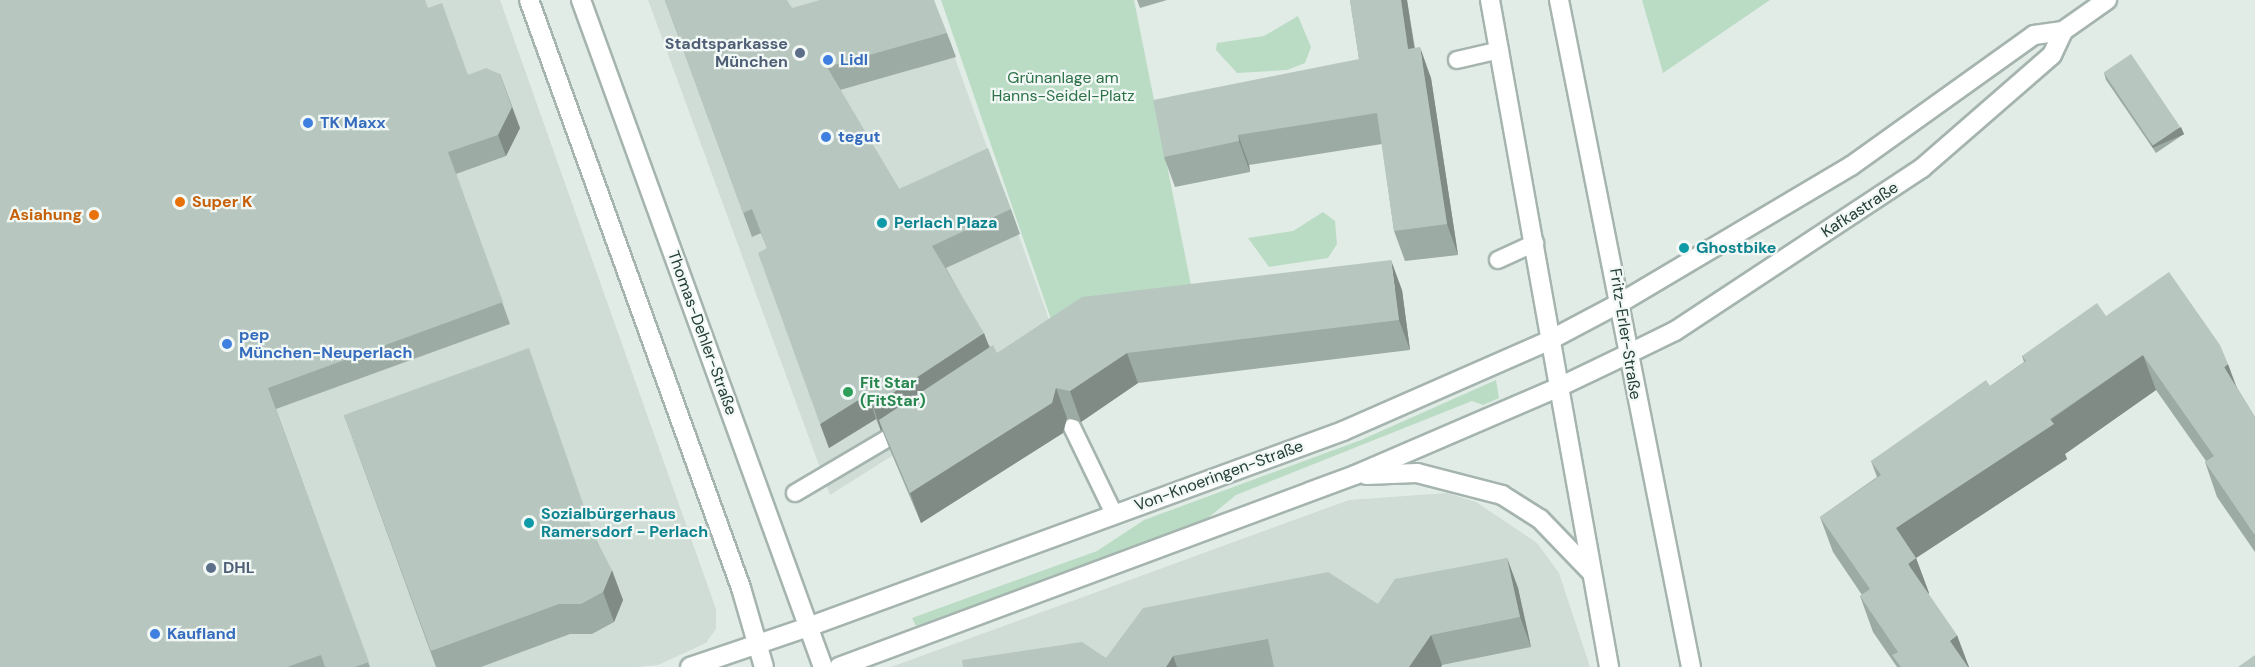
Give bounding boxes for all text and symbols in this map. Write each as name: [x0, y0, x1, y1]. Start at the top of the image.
place label: Stadtsparkasse München: [665, 34, 788, 72]
marker: Stadtsparkasse München: [793, 46, 807, 60]
place label: Lidl: [840, 50, 868, 70]
marker: Lidl: [821, 53, 835, 67]
park label: Grünanlage am Hanns-Seidel-Platz: [991, 68, 1135, 106]
place label: TK Maxx: [320, 113, 386, 133]
marker: TK Maxx: [301, 116, 315, 130]
place label: tegut: [838, 127, 880, 147]
marker: tegut: [819, 130, 833, 144]
street label: Kafkastraße: [1818, 178, 1902, 242]
place label: Super K: [192, 192, 252, 212]
marker: Super K: [173, 195, 187, 209]
place label: Asiahung: [9, 205, 82, 225]
marker: Asiahung: [87, 208, 101, 222]
place label: Perlach Plaza: [894, 213, 997, 233]
marker: Perlach Plaza: [875, 216, 889, 230]
place label: Ghostbike: [1696, 238, 1776, 258]
marker: Ghostbike: [1677, 241, 1691, 255]
street label: Thomas-Dehler-Straße: [663, 248, 741, 418]
street label: Fritz-Erler-Straße: [1605, 267, 1645, 401]
place label: pep München-Neuperlach: [239, 325, 412, 363]
marker: pep München-Neuperlach: [220, 337, 234, 351]
place label: Fit Star (FitStar): [860, 373, 926, 411]
marker: Fit Star (FitStar): [841, 385, 855, 399]
street label: Von-Knoeringen-Straße: [1132, 437, 1306, 515]
place label: Sozialbürgerhaus Ramersdorf - Perlach: [541, 504, 708, 542]
marker: Sozialbürgerhaus Ramersdorf - Perlach: [522, 516, 536, 530]
place label: DHL: [223, 558, 255, 578]
marker: DHL: [204, 561, 218, 575]
place label: Kaufland: [167, 624, 236, 644]
marker: Kaufland: [148, 627, 162, 641]

